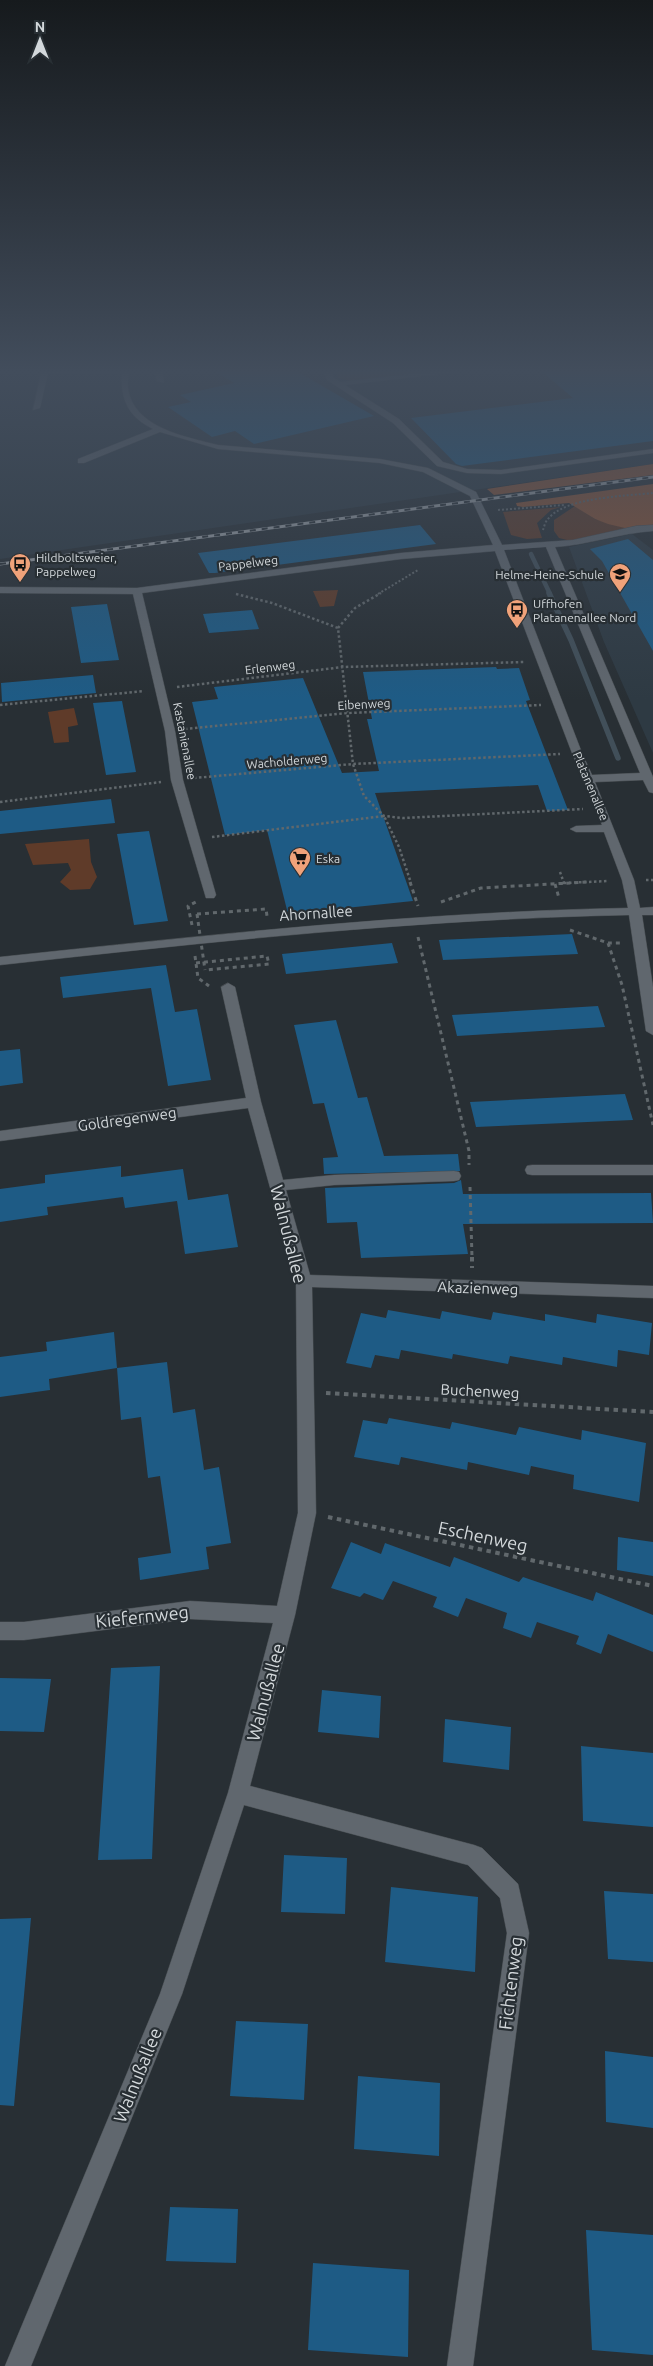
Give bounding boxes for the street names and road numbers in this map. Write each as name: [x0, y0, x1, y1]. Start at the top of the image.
street label: Pappelweg: [218, 553, 278, 573]
street label: Erlenweg: [244, 657, 296, 677]
street label: Eibenweg: [337, 696, 391, 712]
street label: Kastanienallee: [171, 701, 199, 781]
street label: Platanenallee: [571, 750, 611, 822]
street label: Wacholderweg: [246, 751, 328, 771]
street label: Ahornallee: [279, 902, 353, 924]
street label: Goldregenweg: [77, 1104, 177, 1134]
street label: Walnußallee: [267, 1183, 311, 1285]
street label: Akazienweg: [437, 1278, 519, 1298]
street label: Buchenweg: [440, 1380, 520, 1402]
street label: Eschenweg: [436, 1517, 530, 1555]
street label: Kiefernweg: [94, 1601, 190, 1631]
street label: Walnußallee: [242, 1641, 288, 1743]
street label: Fichtenweg: [494, 1935, 526, 2031]
street label: Walnußallee: [109, 2025, 165, 2125]

